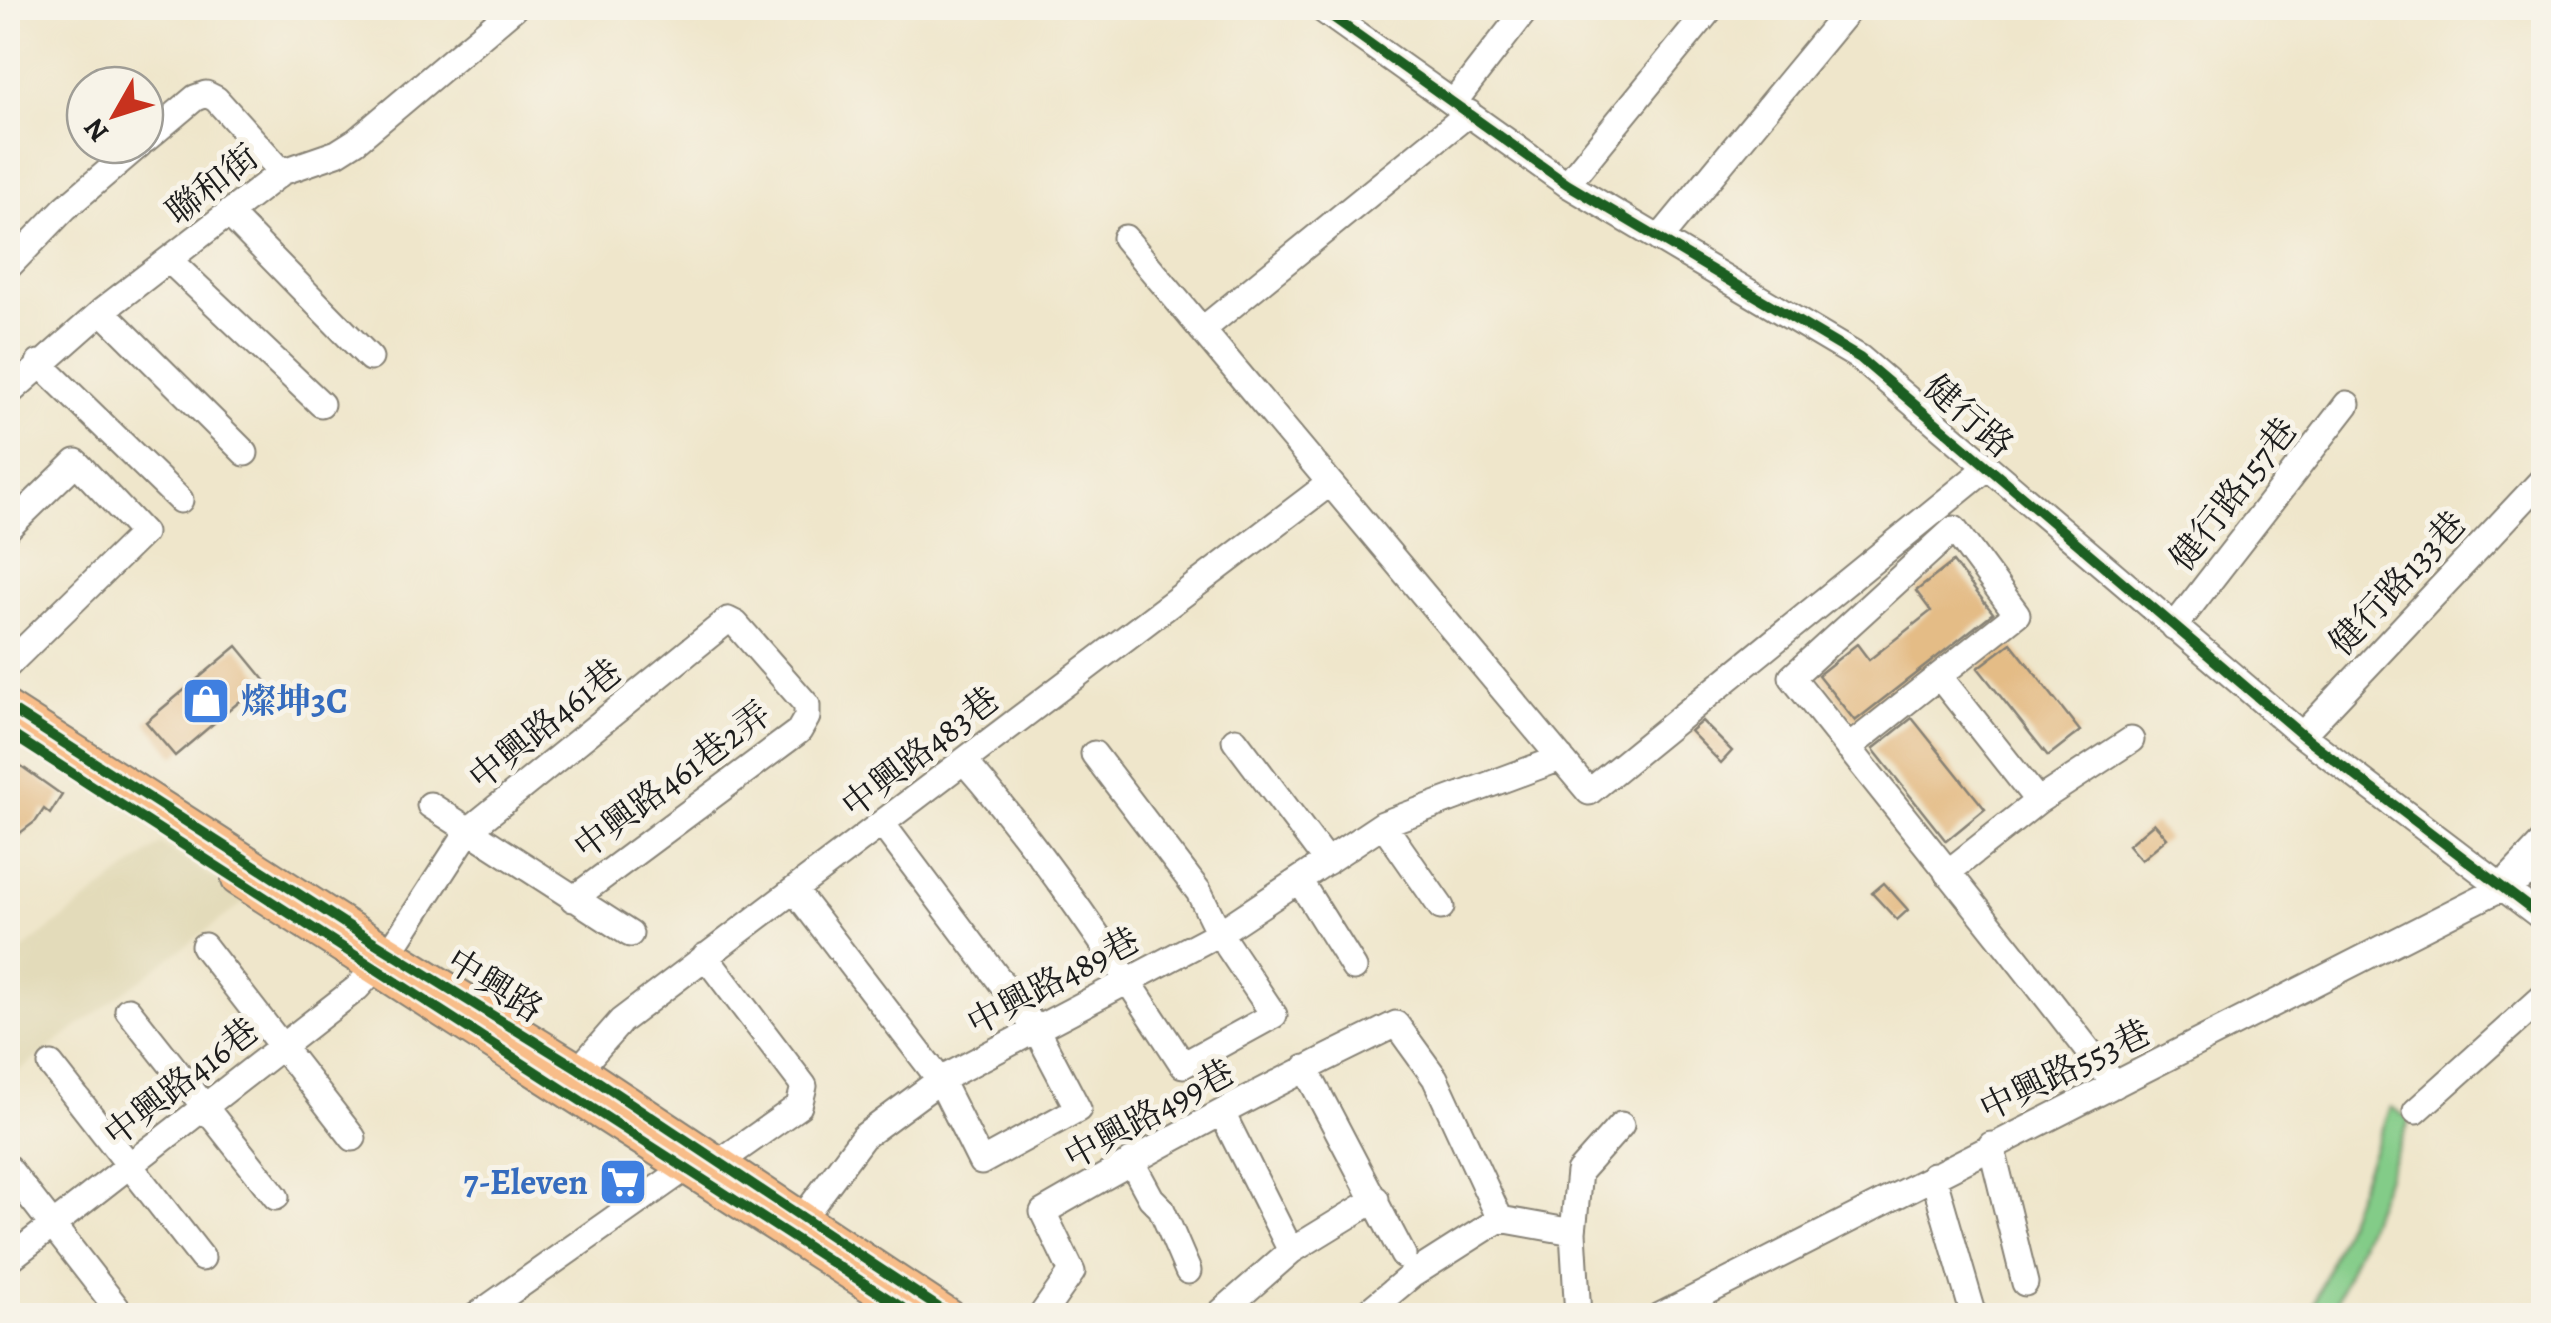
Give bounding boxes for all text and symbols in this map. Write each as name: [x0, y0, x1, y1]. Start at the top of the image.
north arrow: [65, 65, 165, 165]
text: N: [75, 110, 118, 150]
street label: 聯和街: [156, 133, 268, 235]
street label: 健行路: [1914, 363, 2024, 469]
street label: 健行路157巷: [2158, 408, 2308, 580]
street label: 健行路133巷: [2318, 500, 2476, 666]
street label: 中興路461巷: [458, 647, 632, 801]
shop icon: 燦坤3C: [180, 675, 232, 727]
street label: 中興路483巷: [831, 675, 1009, 829]
place label: 燦坤3C: [241, 677, 348, 725]
street label: 中興路461巷2弄: [563, 690, 781, 870]
street label: 中興路489巷: [958, 915, 1148, 1047]
street label: 中興路: [438, 937, 552, 1033]
street label: 中興路416巷: [94, 1006, 268, 1158]
street label: 中興路553巷: [1971, 1008, 2159, 1132]
street label: 中興路499巷: [1055, 1048, 1243, 1180]
supermarket icon: 7-Eleven: [597, 1156, 649, 1208]
place label: 7-Eleven: [464, 1158, 588, 1206]

